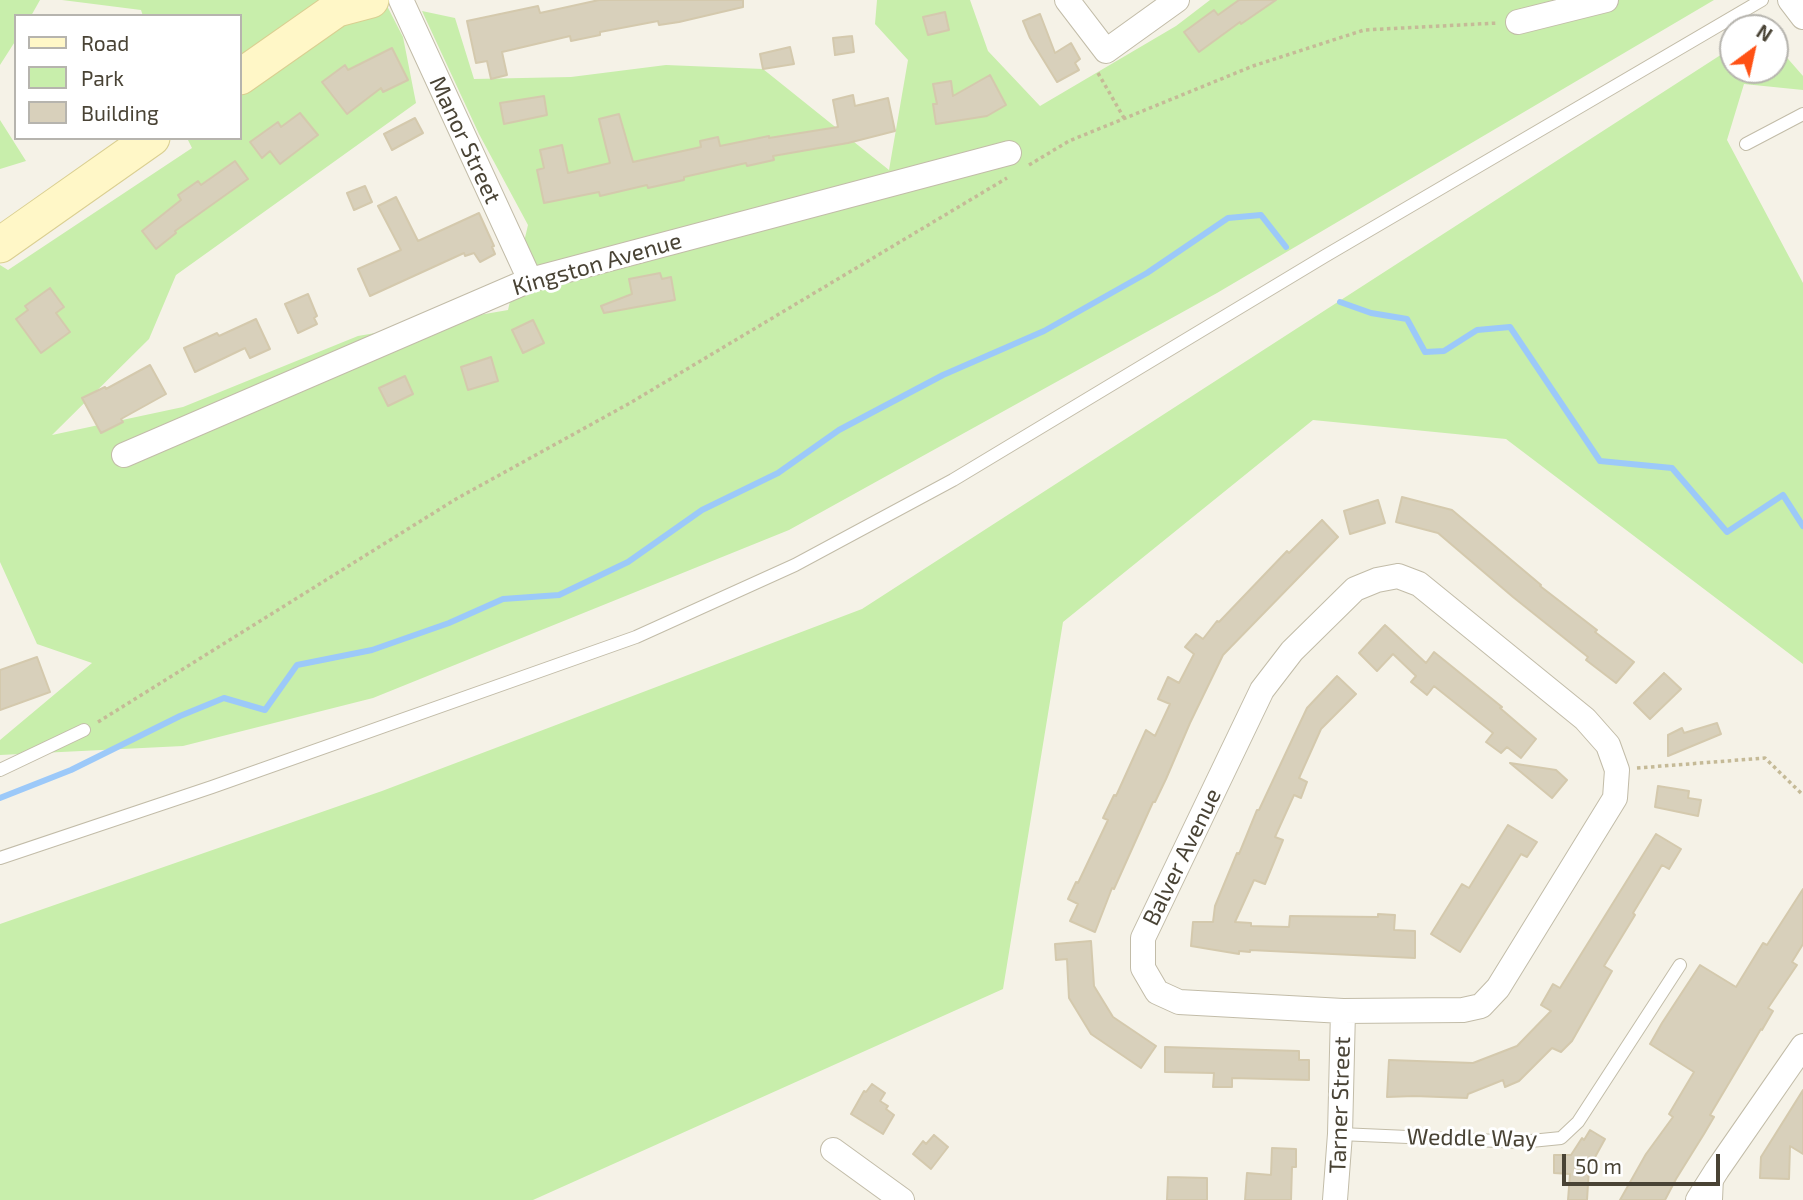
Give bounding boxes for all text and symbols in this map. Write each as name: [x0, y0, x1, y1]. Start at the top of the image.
legend: [14, 14, 242, 140]
north arrow: [1719, 14, 1789, 84]
text: N: [1753, 19, 1777, 46]
text: Road: [81, 30, 129, 55]
text: Park: [81, 65, 124, 90]
street label: Manor Street: [423, 72, 507, 208]
text: Building: [81, 100, 159, 125]
street label: Kingston Avenue: [509, 227, 685, 301]
street label: Balver Avenue: [1137, 784, 1227, 930]
street label: Tarner Street: [1324, 1036, 1356, 1174]
street label: Weddle Way: [1406, 1123, 1538, 1153]
scale bar: [1565, 1140, 1722, 1184]
text: 50 m: [1575, 1153, 1622, 1178]

